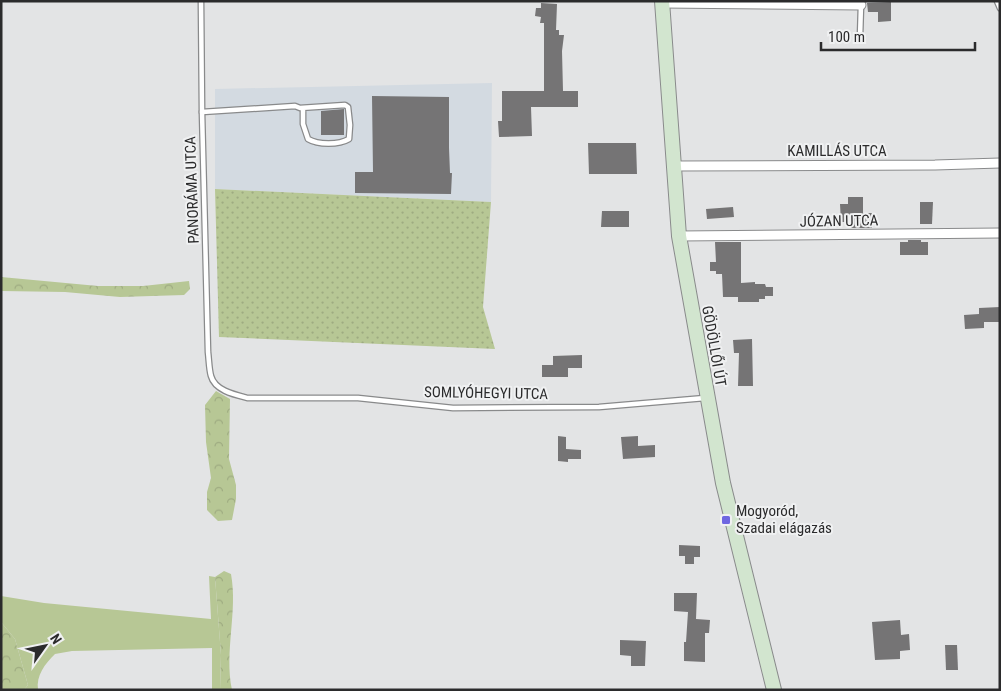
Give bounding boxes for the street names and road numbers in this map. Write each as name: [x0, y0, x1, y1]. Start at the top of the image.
street label: PANORÁMA UTCA: [181, 136, 203, 244]
street label: KAMILLÁS UTCA: [787, 142, 887, 160]
street label: JÓZAN UTCA: [800, 211, 879, 231]
street label: GÖDÖLLŐI ÚT: [698, 304, 730, 388]
street label: SOMLYÓHEGYI UTCA: [424, 383, 549, 403]

